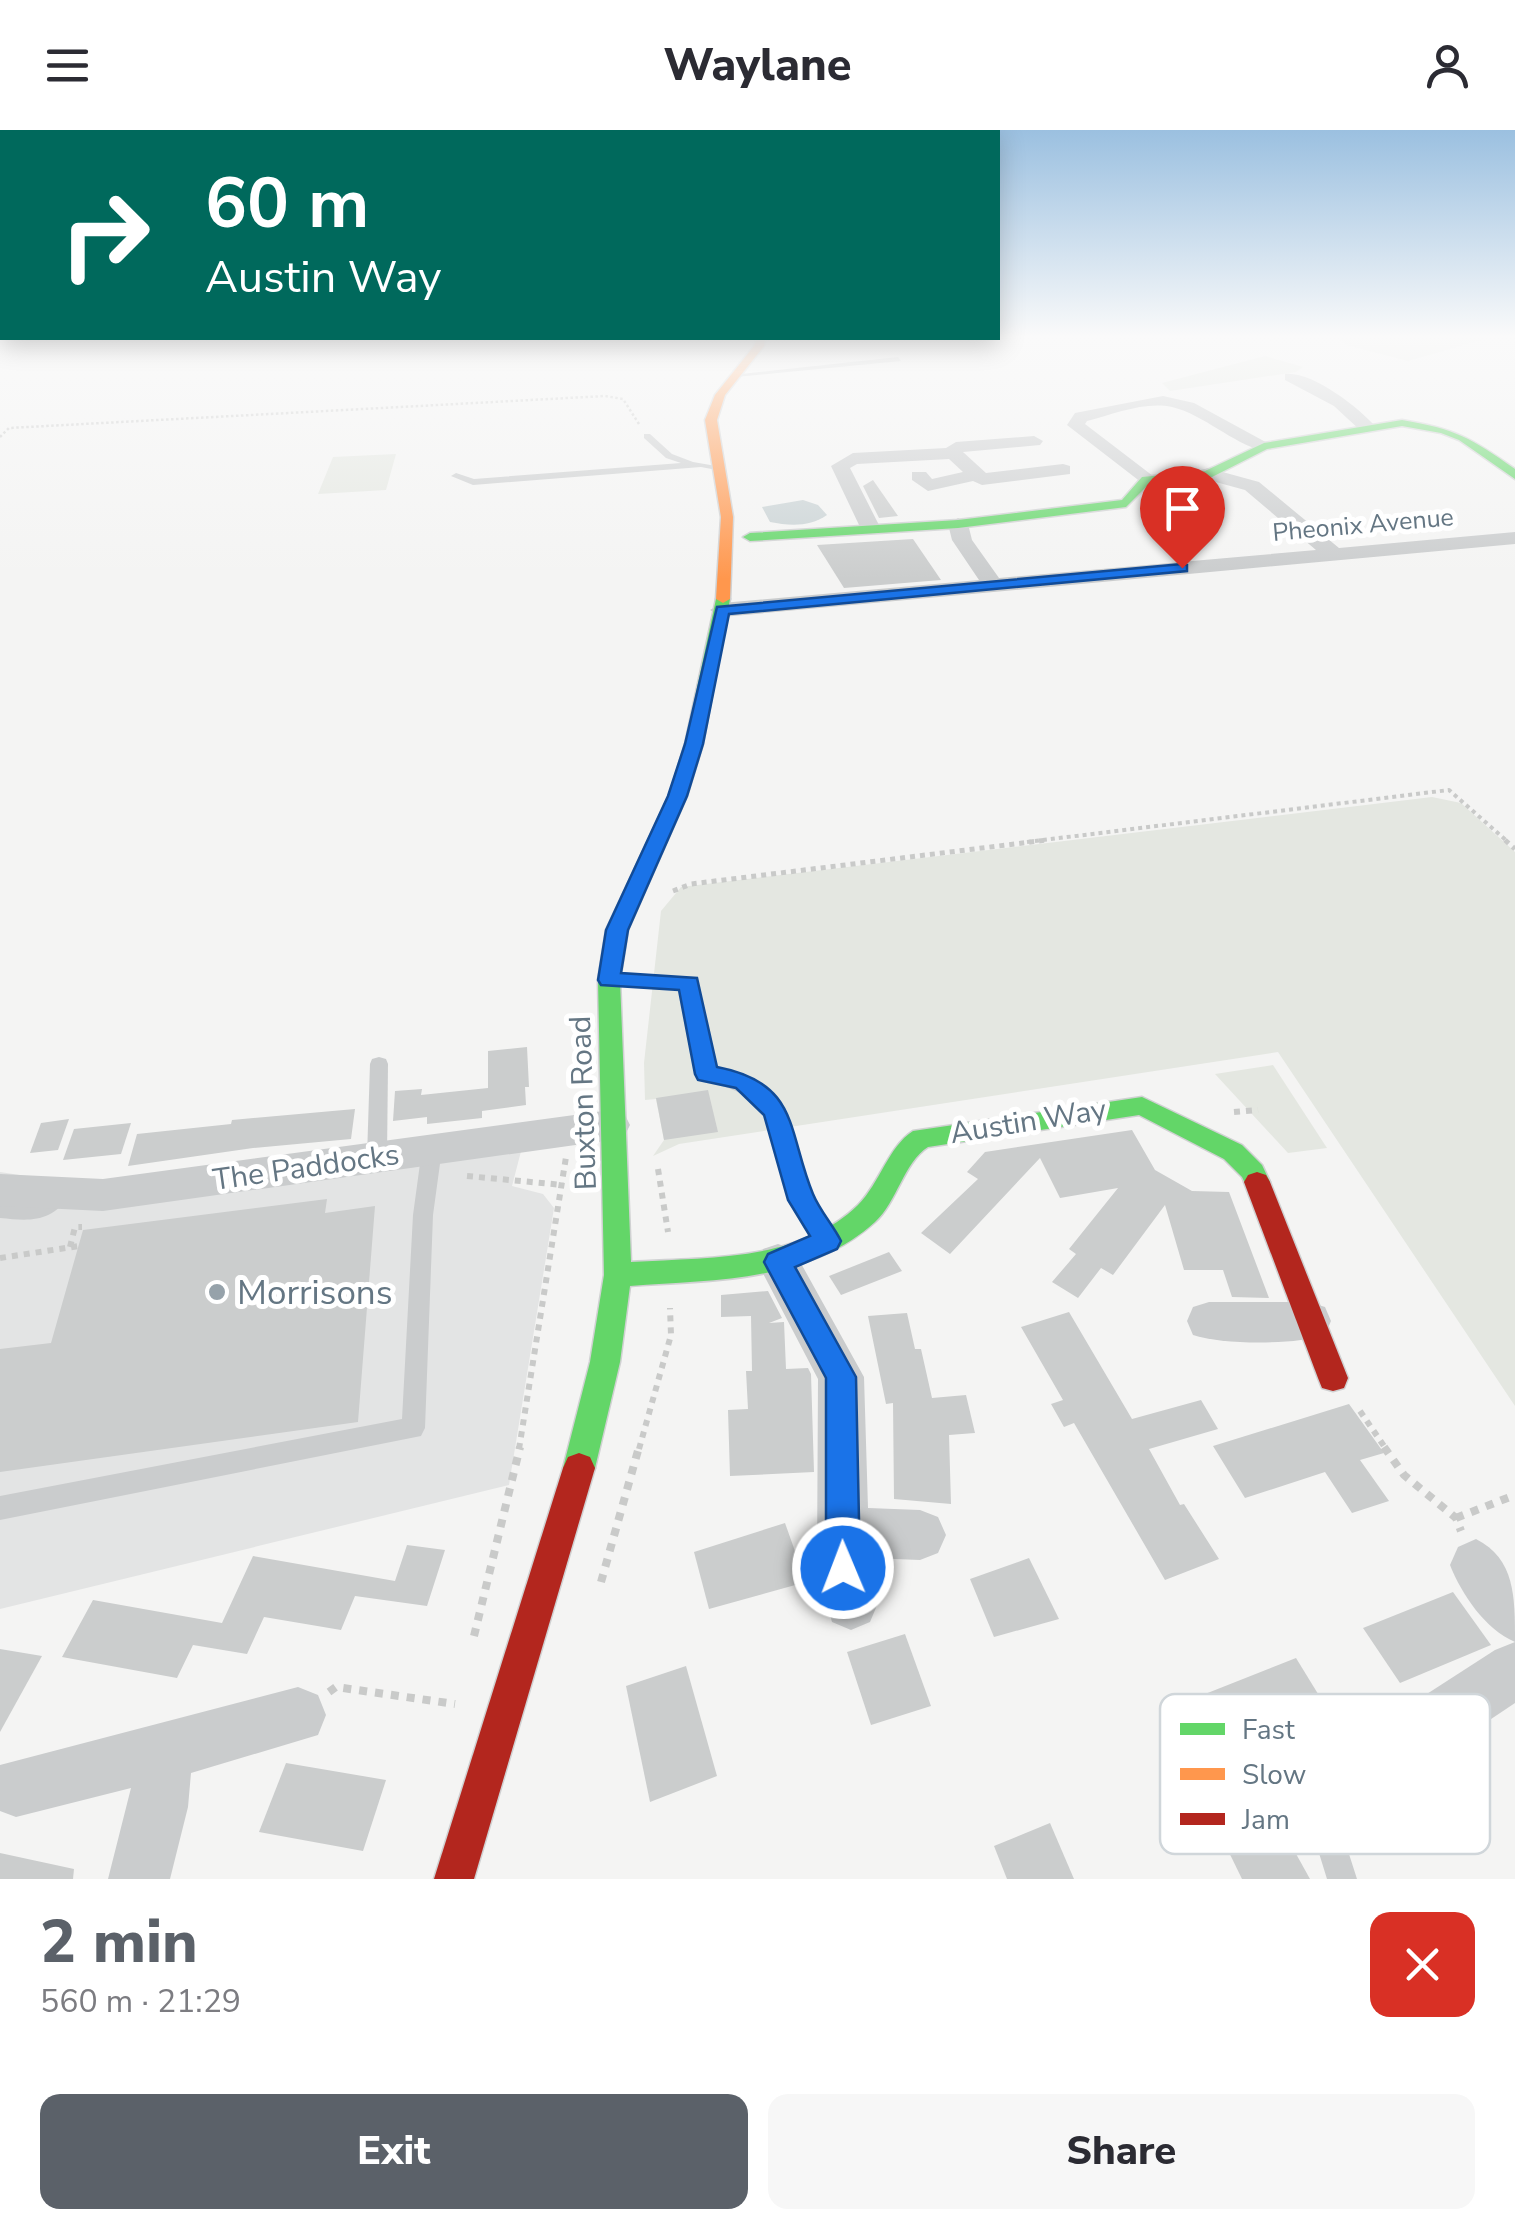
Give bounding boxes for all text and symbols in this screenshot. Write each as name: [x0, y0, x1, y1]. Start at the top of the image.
text: Waylane: [664, 35, 852, 96]
icon: menu: [40, 38, 95, 93]
icon: person: [1420, 38, 1475, 93]
text: 60 m: [205, 156, 369, 252]
icon: right: [40, 170, 170, 300]
text: Austin Way: [205, 247, 442, 308]
pin: [1140, 466, 1225, 569]
icon: arrive: [1155, 481, 1210, 536]
street label: Pheonix Avenue: [1271, 500, 1455, 550]
street label: Buxton Road: [560, 1015, 607, 1191]
street label: Austin Way: [947, 1089, 1110, 1154]
street label: The Paddocks: [210, 1134, 402, 1201]
place label: Morrisons: [237, 1269, 393, 1316]
marker: Morrisons: [206, 1281, 228, 1303]
position arrow: [791, 1516, 895, 1620]
legend: [1160, 1694, 1490, 1854]
text: Fast: [1242, 1711, 1295, 1749]
text: Slow: [1242, 1756, 1306, 1794]
text: Jam: [1241, 1801, 1290, 1839]
text: 2 min: [40, 1901, 198, 1983]
button: close: [1370, 1912, 1475, 2017]
text: 560 m · 21:29: [40, 1980, 241, 2023]
button: Exit: [40, 2094, 748, 2209]
button: Share: [768, 2094, 1475, 2209]

